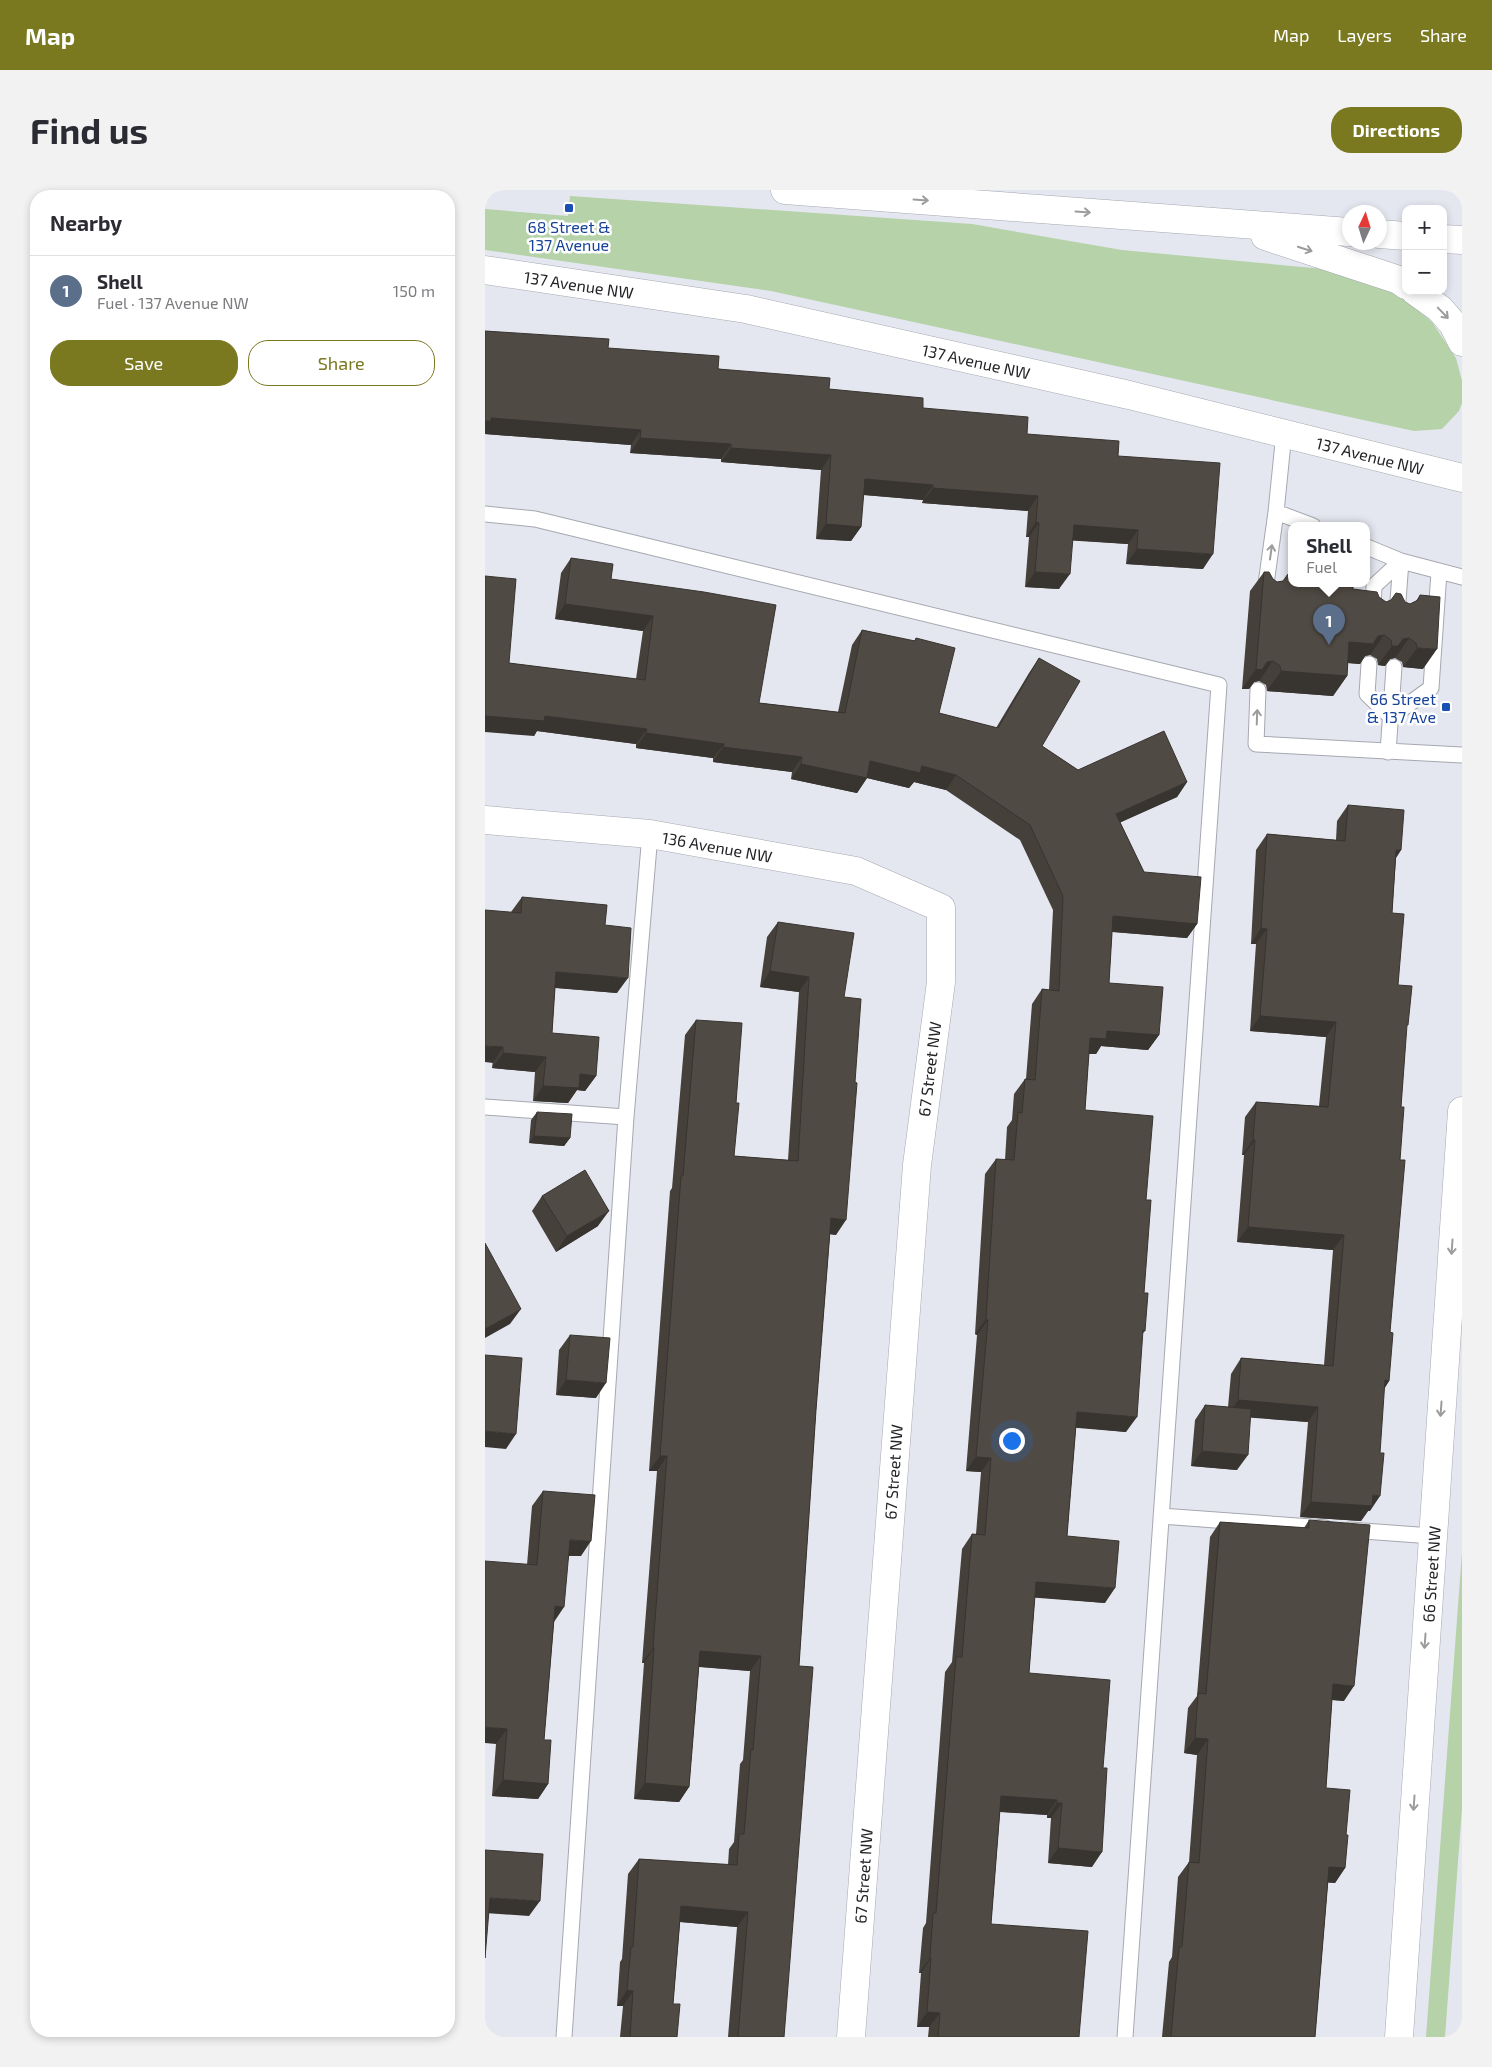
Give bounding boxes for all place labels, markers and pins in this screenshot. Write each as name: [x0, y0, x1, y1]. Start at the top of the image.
marker: 68 Street & 137 Avenue: [563, 202, 575, 214]
place label: 68 Street & 137 Avenue: [528, 217, 610, 254]
pin: 1: [1313, 604, 1345, 645]
place label: 66 Street & 137 Ave: [1367, 689, 1436, 726]
marker: 66 Street & 137 Ave: [1440, 701, 1452, 713]

